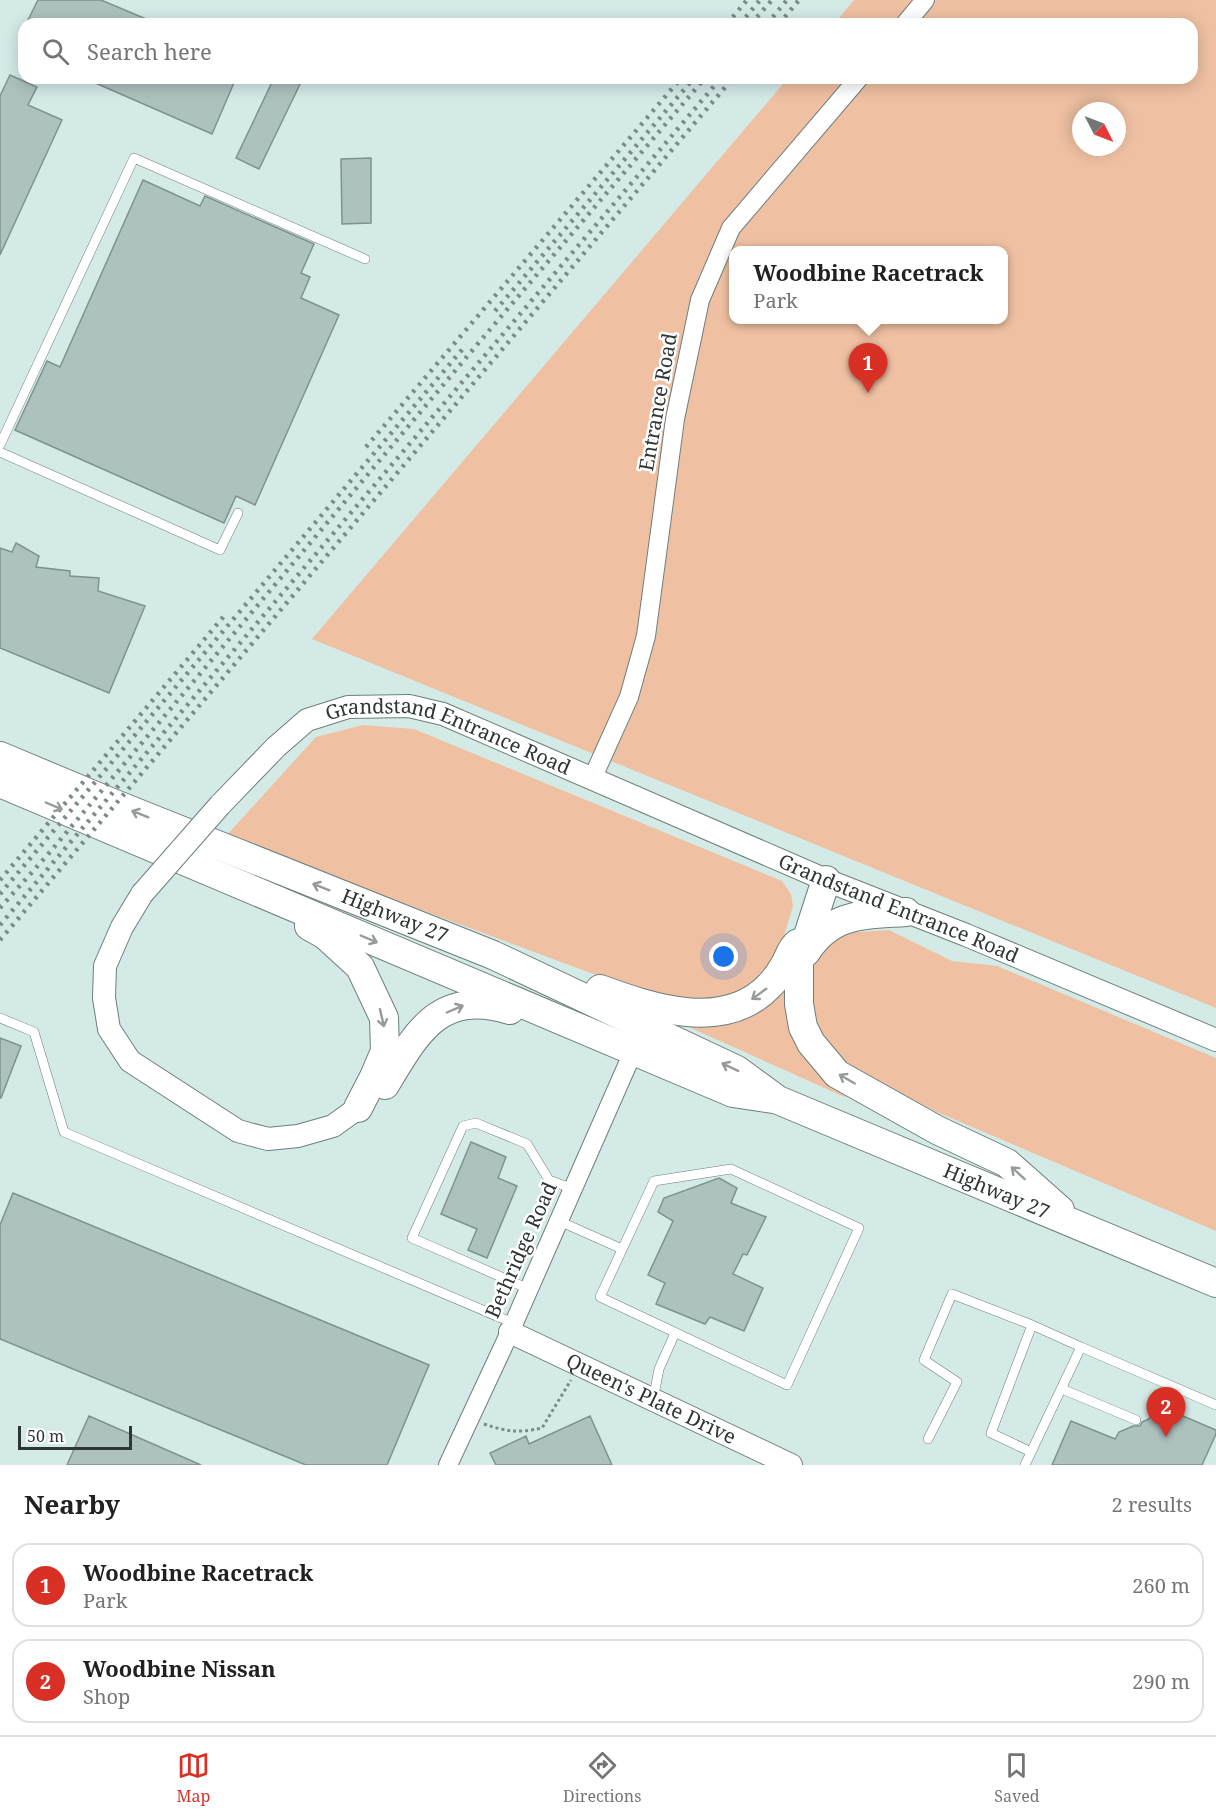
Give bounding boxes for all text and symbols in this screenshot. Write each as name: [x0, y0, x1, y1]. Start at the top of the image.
search box: [18, 18, 1198, 84]
icon: search: [39, 35, 72, 68]
text: Search here: [87, 36, 212, 66]
north arrow: [1072, 102, 1126, 156]
popup: [729, 246, 1008, 324]
text: Woodbine Racetrack: [753, 257, 984, 287]
text: Park: [753, 287, 798, 314]
street label: Entrance Road: [632, 331, 683, 473]
pin: 1: [848, 344, 888, 393]
street label: Grandstand Entrance Road: [322, 692, 575, 781]
one-way arrow: [44, 801, 63, 812]
one-way arrow: [131, 808, 150, 819]
street label: Grandstand Entrance Road: [774, 847, 1023, 969]
one-way arrow: [312, 881, 331, 892]
street label: Highway 27: [338, 882, 452, 949]
one-way arrow: [359, 934, 377, 945]
your location: [709, 942, 738, 971]
one-way arrow: [751, 987, 767, 1000]
one-way arrow: [446, 1003, 464, 1014]
one-way arrow: [377, 1008, 388, 1027]
one-way arrow: [721, 1060, 739, 1072]
one-way arrow: [839, 1073, 856, 1085]
street label: Highway 27: [939, 1157, 1054, 1225]
one-way arrow: [1011, 1166, 1026, 1180]
street label: Bethridge Road: [478, 1177, 563, 1322]
street label: Queen's Plate Drive: [562, 1347, 741, 1450]
pin: 2: [1146, 1388, 1186, 1437]
scale bar: [18, 1423, 132, 1450]
text: 50 m: [27, 1425, 64, 1447]
text: Nearby: [24, 1486, 120, 1522]
text: 2 results: [1112, 1491, 1192, 1518]
text: Woodbine Racetrack: [83, 1557, 313, 1587]
text: 1: [40, 1572, 51, 1599]
text: 260 m: [1132, 1572, 1190, 1599]
text: Park: [83, 1587, 127, 1614]
text: Woodbine Nissan: [83, 1653, 276, 1683]
text: 2: [40, 1668, 51, 1695]
text: 290 m: [1132, 1668, 1190, 1695]
text: Shop: [83, 1683, 130, 1710]
tab: Map: [176, 1749, 210, 1807]
tab: Directions: [563, 1749, 641, 1807]
tab: Saved: [994, 1749, 1040, 1807]

